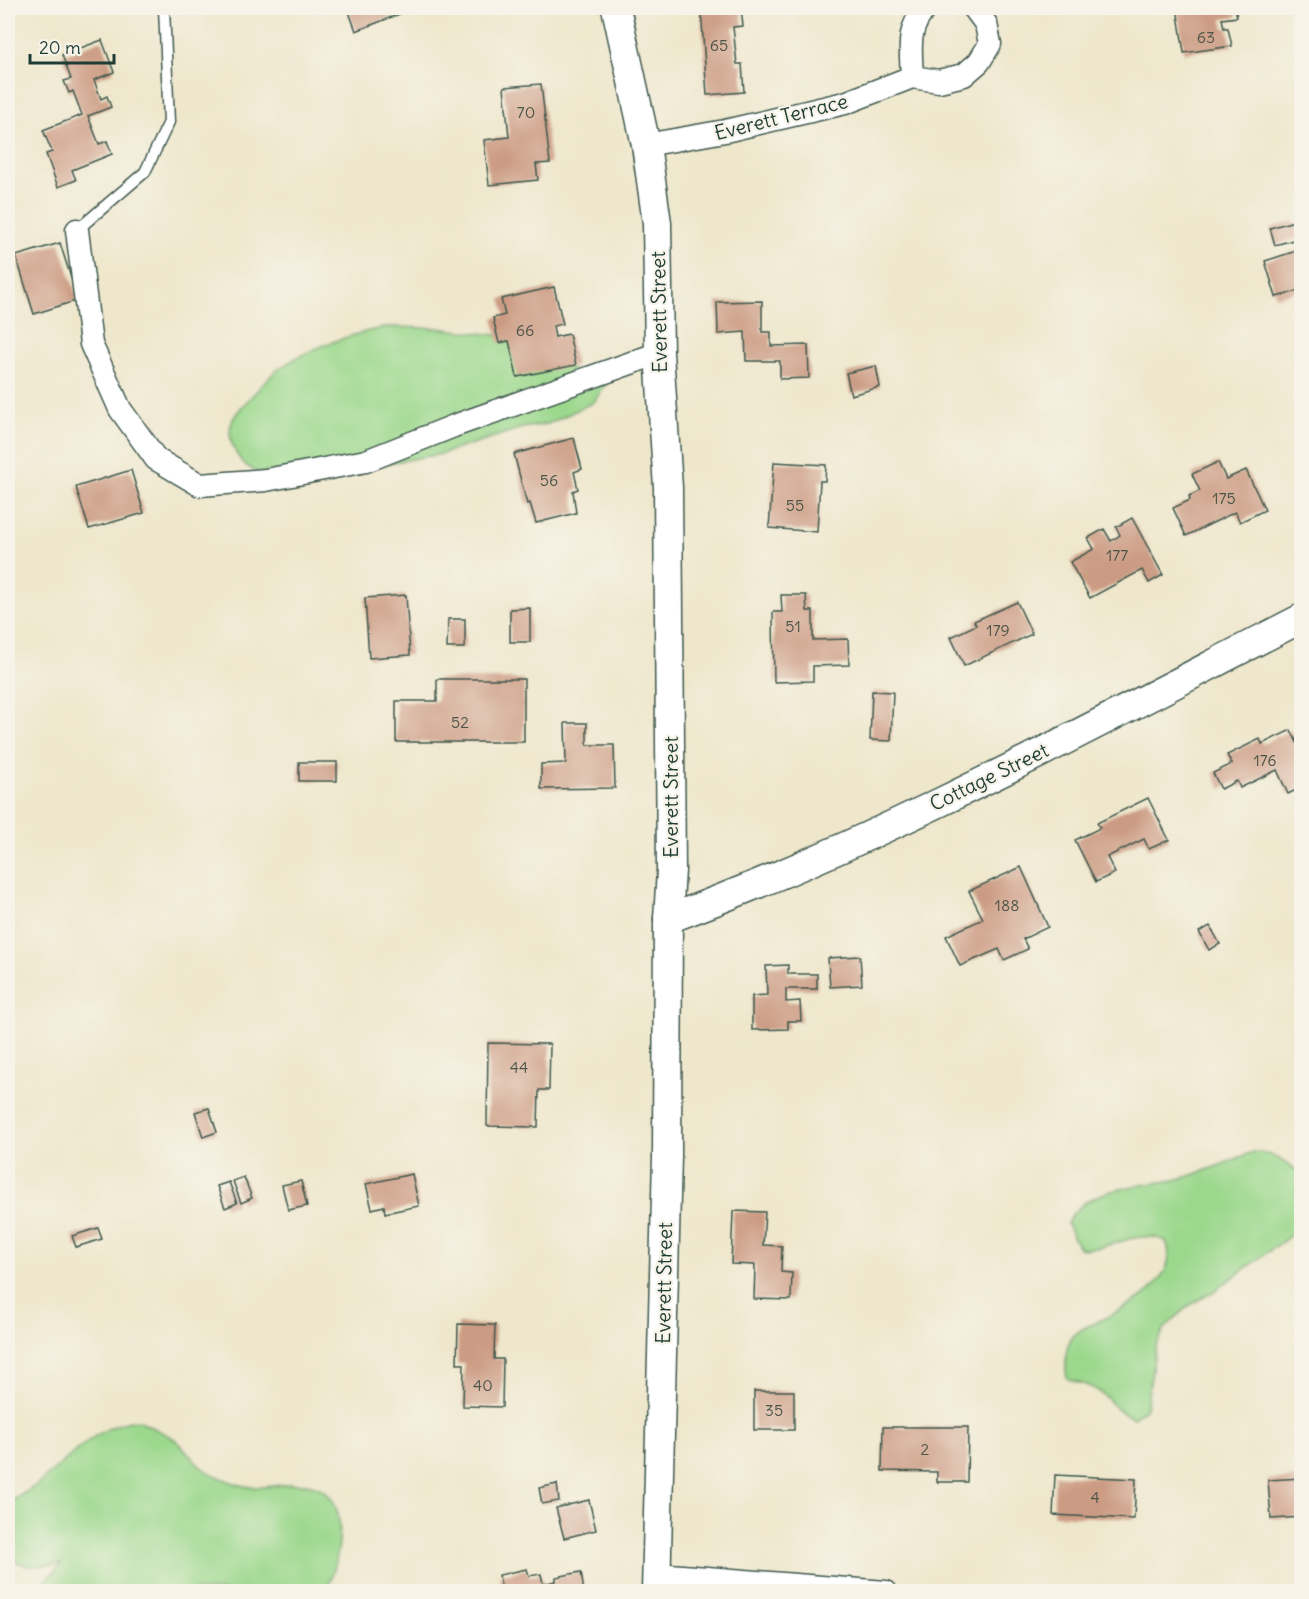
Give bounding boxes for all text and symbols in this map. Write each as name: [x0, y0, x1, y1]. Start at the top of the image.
scale bar: [30, 27, 114, 65]
house number: 63: [1197, 27, 1215, 47]
house number: 65: [710, 35, 728, 55]
text: 20 m: [39, 36, 81, 59]
street label: Everett Terrace: [712, 88, 850, 145]
house number: 70: [517, 102, 535, 122]
street label: Everett Street: [645, 251, 672, 373]
house number: 66: [516, 320, 534, 340]
house number: 56: [540, 470, 558, 490]
house number: 175: [1212, 488, 1236, 508]
house number: 55: [786, 495, 804, 515]
house number: 177: [1106, 545, 1128, 565]
house number: 51: [785, 616, 801, 636]
house number: 179: [986, 620, 1010, 640]
house number: 52: [451, 712, 469, 732]
street label: Everett Street: [658, 736, 683, 858]
street label: Cottage Street: [925, 737, 1052, 816]
house number: 176: [1253, 750, 1277, 770]
house number: 188: [995, 895, 1019, 915]
house number: 44: [510, 1057, 528, 1077]
street label: Everett Street: [650, 1222, 677, 1344]
house number: 40: [473, 1375, 493, 1395]
house number: 35: [765, 1400, 783, 1420]
house number: 2: [921, 1439, 930, 1459]
house number: 4: [1090, 1487, 1100, 1507]

